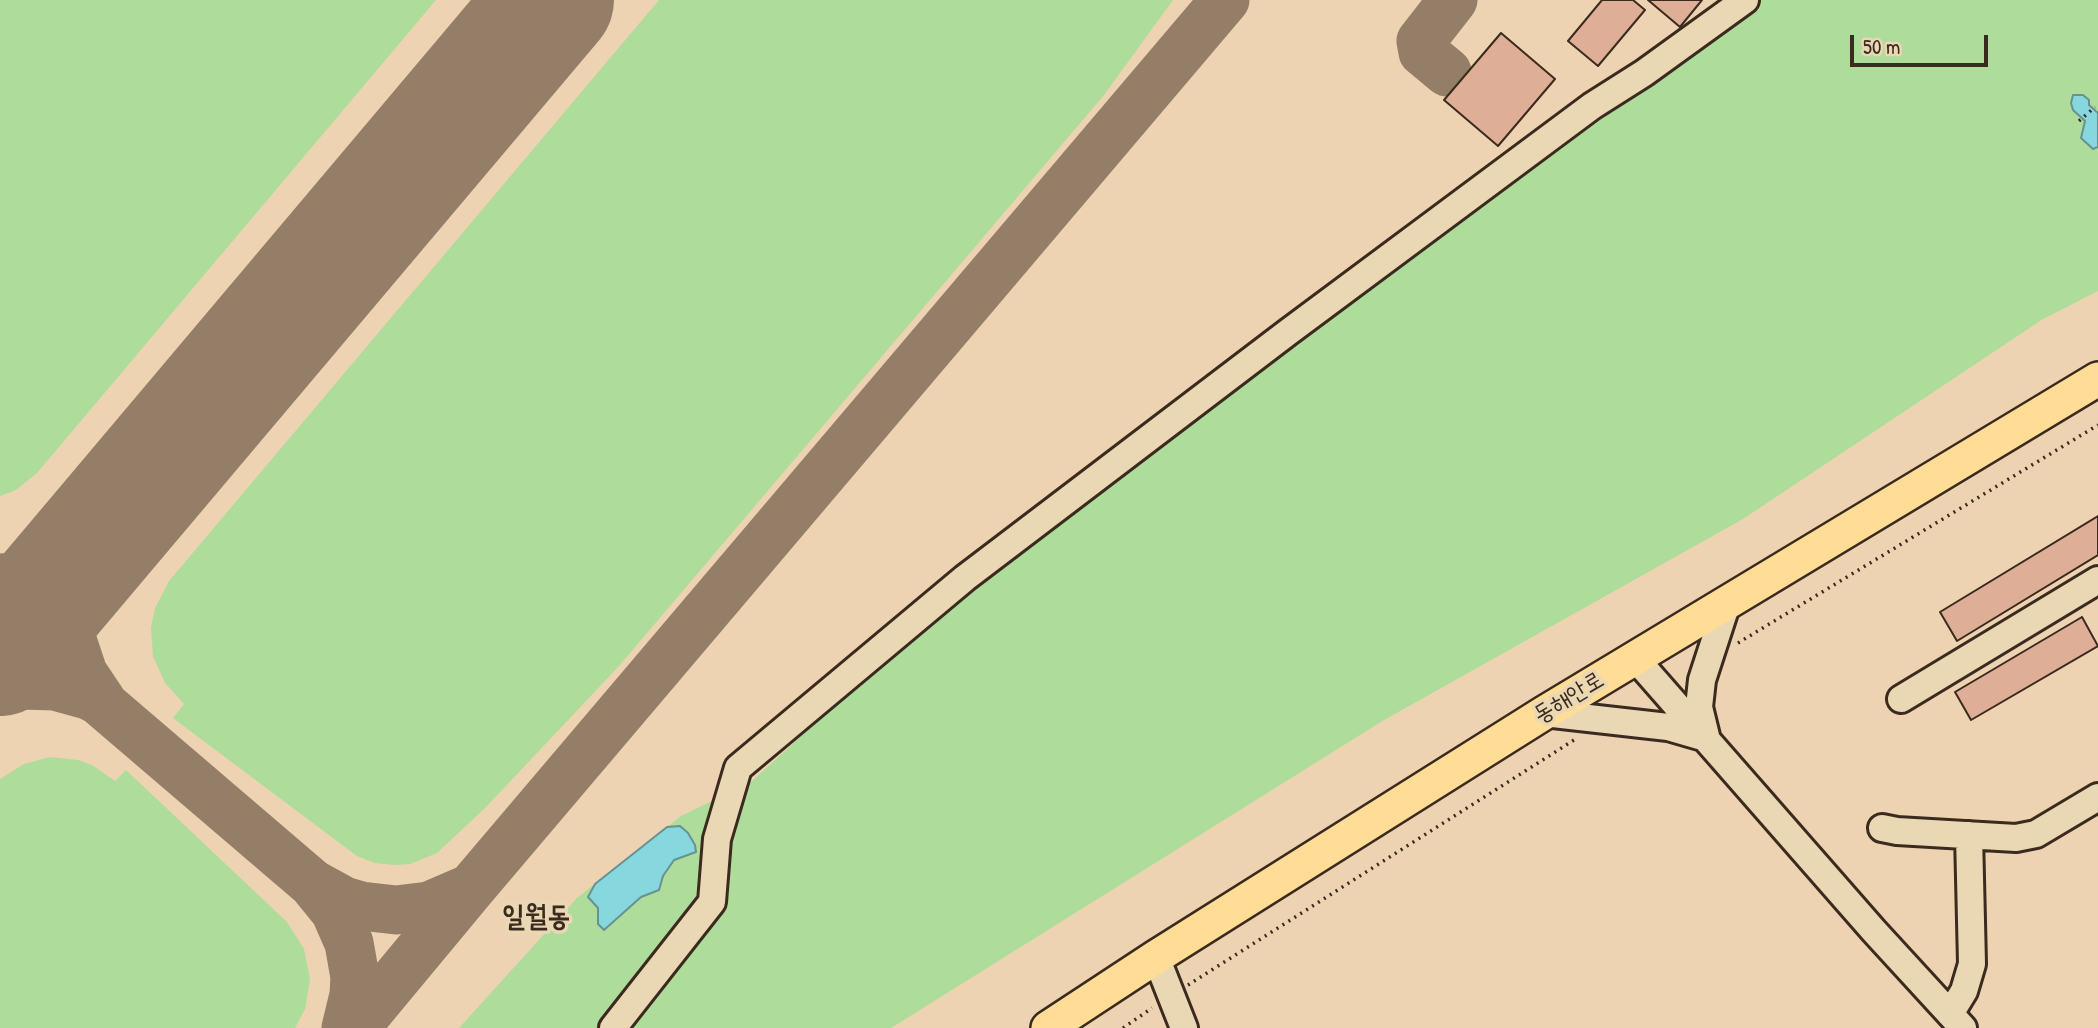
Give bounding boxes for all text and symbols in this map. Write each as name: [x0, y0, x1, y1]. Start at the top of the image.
scale bar: [1853, 21, 1991, 65]
text: 50 m: [1863, 32, 1900, 61]
street label: 동해안로: [1528, 666, 1610, 730]
district label: 일월동: [502, 901, 570, 935]

